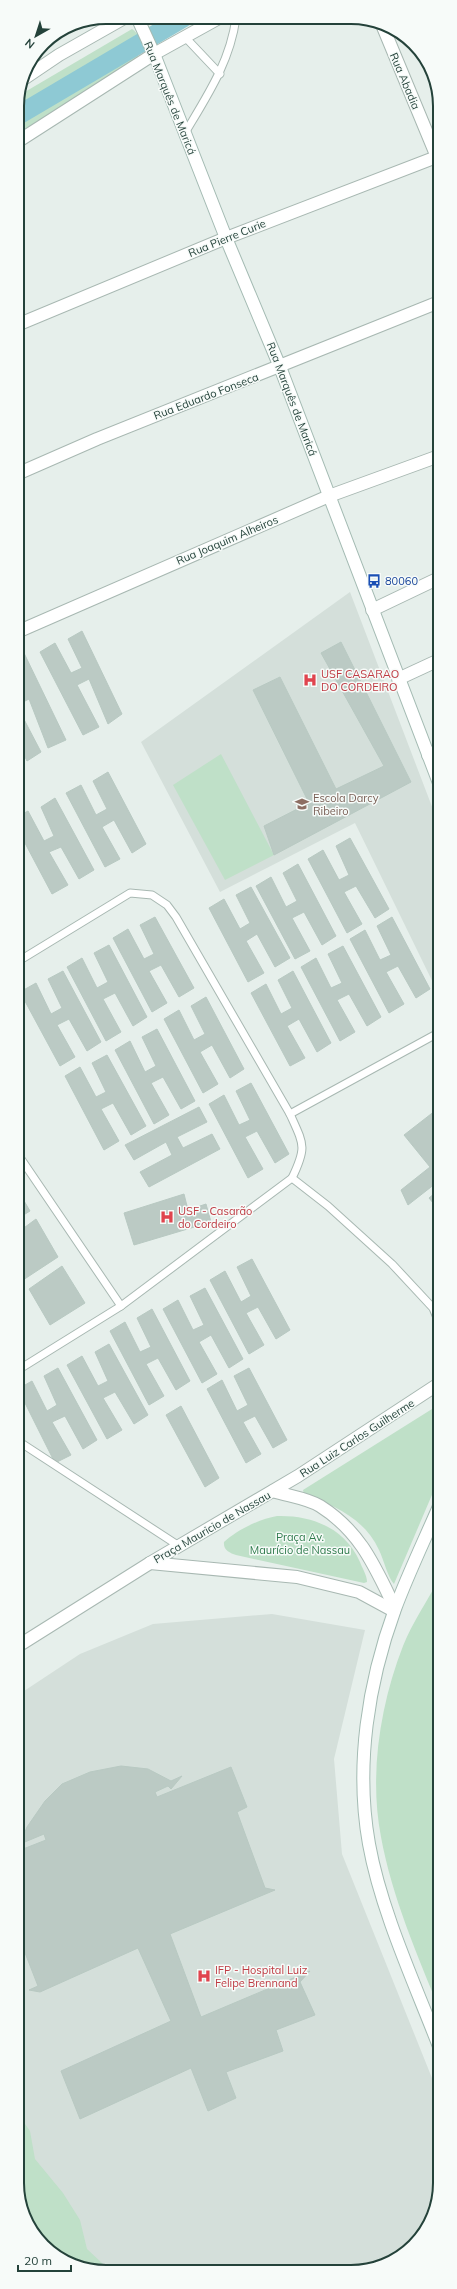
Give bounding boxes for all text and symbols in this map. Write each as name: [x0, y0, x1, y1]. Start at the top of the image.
north arrow: [16, 16, 56, 56]
text: N: [22, 36, 37, 52]
street label: Rua Marquês de Maricá: [141, 39, 199, 157]
street label: Rua Abadia: [387, 50, 423, 112]
street label: Rua Pierre Curie: [186, 216, 268, 260]
street label: Rua Marquês de Maricá: [264, 340, 320, 458]
street label: Rua Eduardo Fonseca: [152, 370, 260, 422]
street label: Rua Joaquim Alheiros: [174, 512, 280, 568]
bus stop icon: 80060: [366, 573, 382, 589]
place label: 80060: [385, 574, 418, 588]
place label: USF CASARAO DO CORDEIRO: [321, 667, 399, 694]
hospital icon: USF CASARAO DO CORDEIRO: [302, 672, 318, 688]
place label: Escola Darcy Ribeiro: [313, 791, 379, 818]
school or university icon: Escola Darcy Ribeiro: [294, 796, 310, 812]
place label: USF - Casarão do Cordeiro: [178, 1204, 252, 1231]
hospital icon: USF - Casarão do Cordeiro: [159, 1209, 175, 1225]
street label: Rua Luiz Carlos Guilherme: [297, 1396, 417, 1480]
street label: Praça Mauricio de Nassau: [151, 1488, 273, 1566]
park label: Praça Av. Maurício de Nassau: [250, 1530, 350, 1557]
place label: IFP - Hospital Luiz Felipe Brennand: [215, 1963, 308, 1990]
hospital icon: IFP - Hospital Luiz Felipe Brennand: [196, 1968, 212, 1984]
scale bar: [18, 2247, 71, 2273]
text: 20 m: [24, 2253, 52, 2268]

